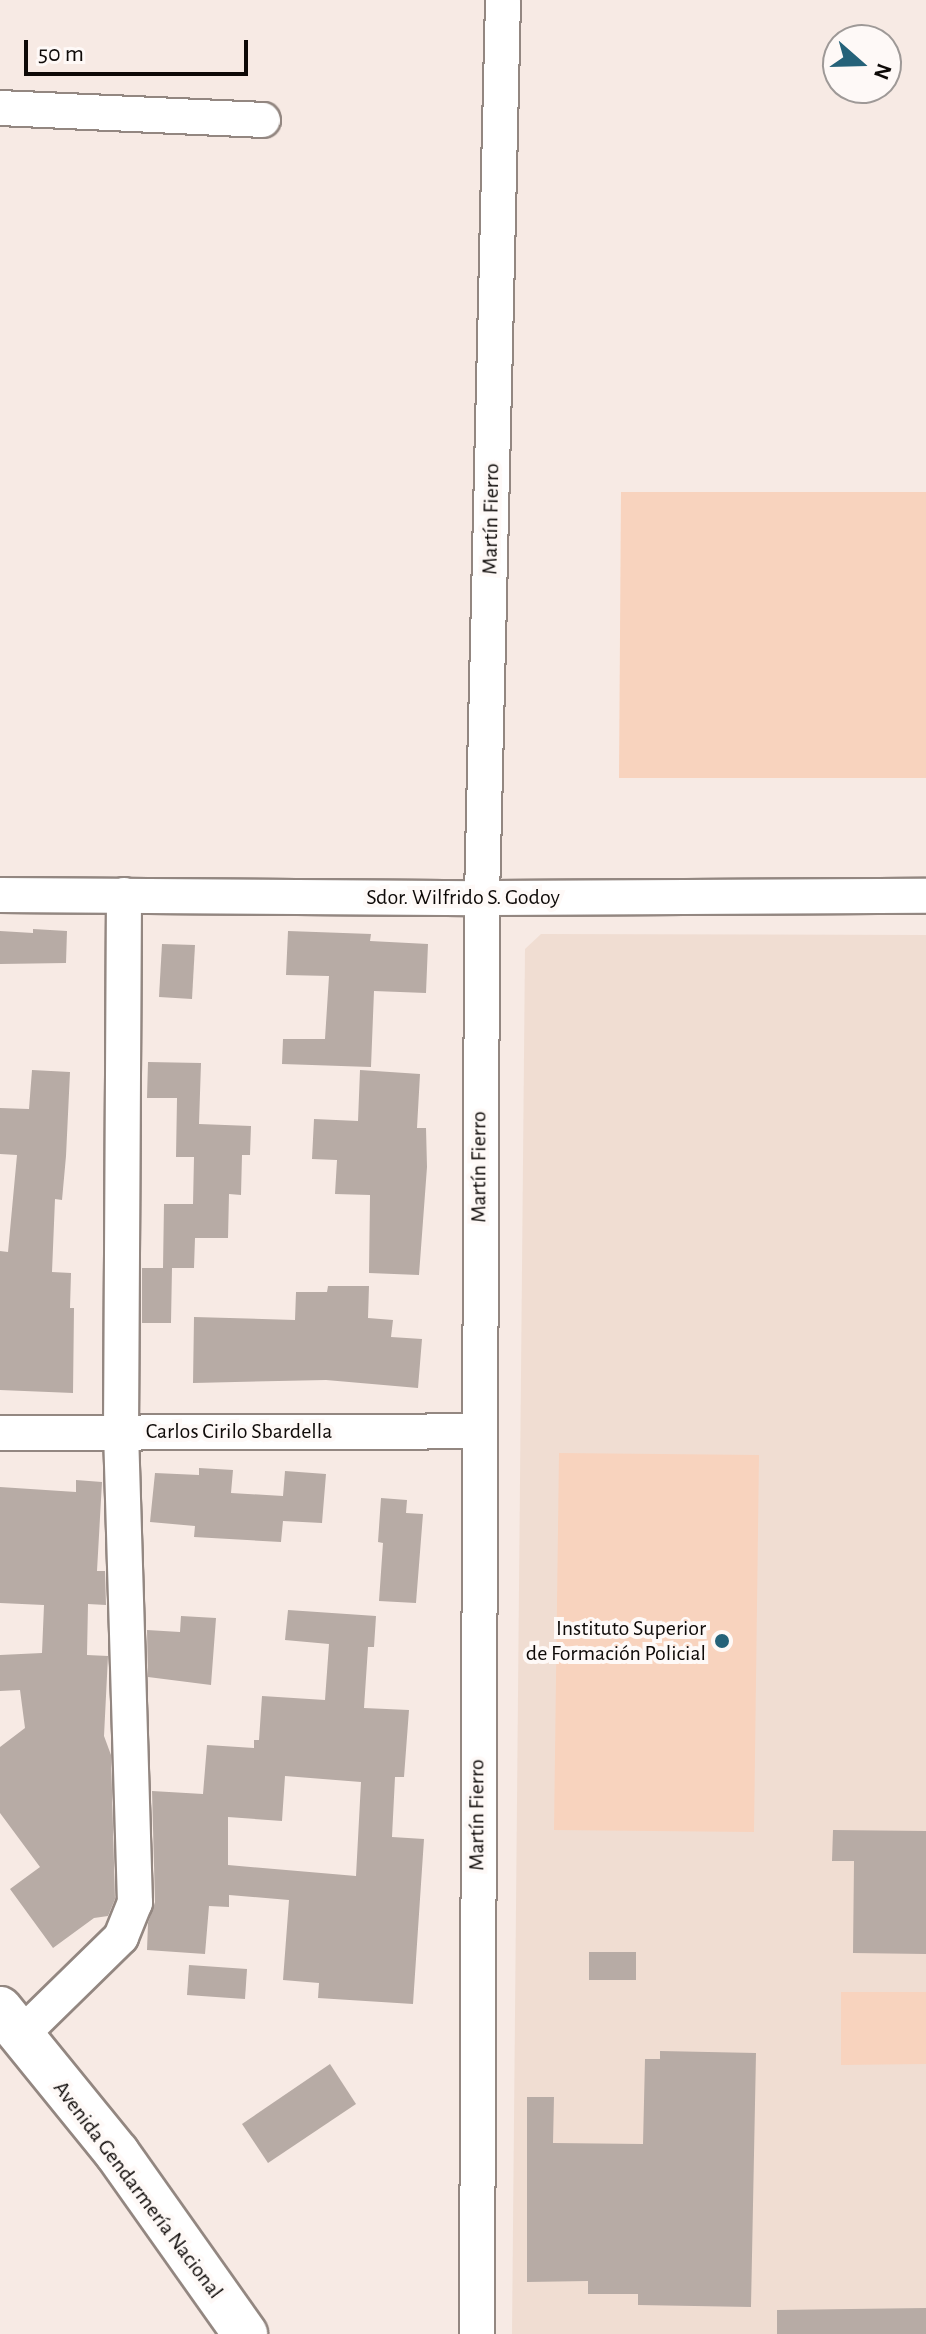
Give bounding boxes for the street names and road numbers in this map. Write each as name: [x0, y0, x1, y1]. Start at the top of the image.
street label: Martín Fierro: [477, 463, 505, 575]
street label: Sdor. Wilfrido S. Godoy: [366, 885, 560, 911]
street label: Martín Fierro: [466, 1111, 492, 1223]
street label: Carlos Cirilo Sbardella: [146, 1419, 332, 1445]
street label: Martín Fierro: [464, 1759, 490, 1871]
street label: Avenida Gendarmería Nacional: [47, 2076, 229, 2304]

